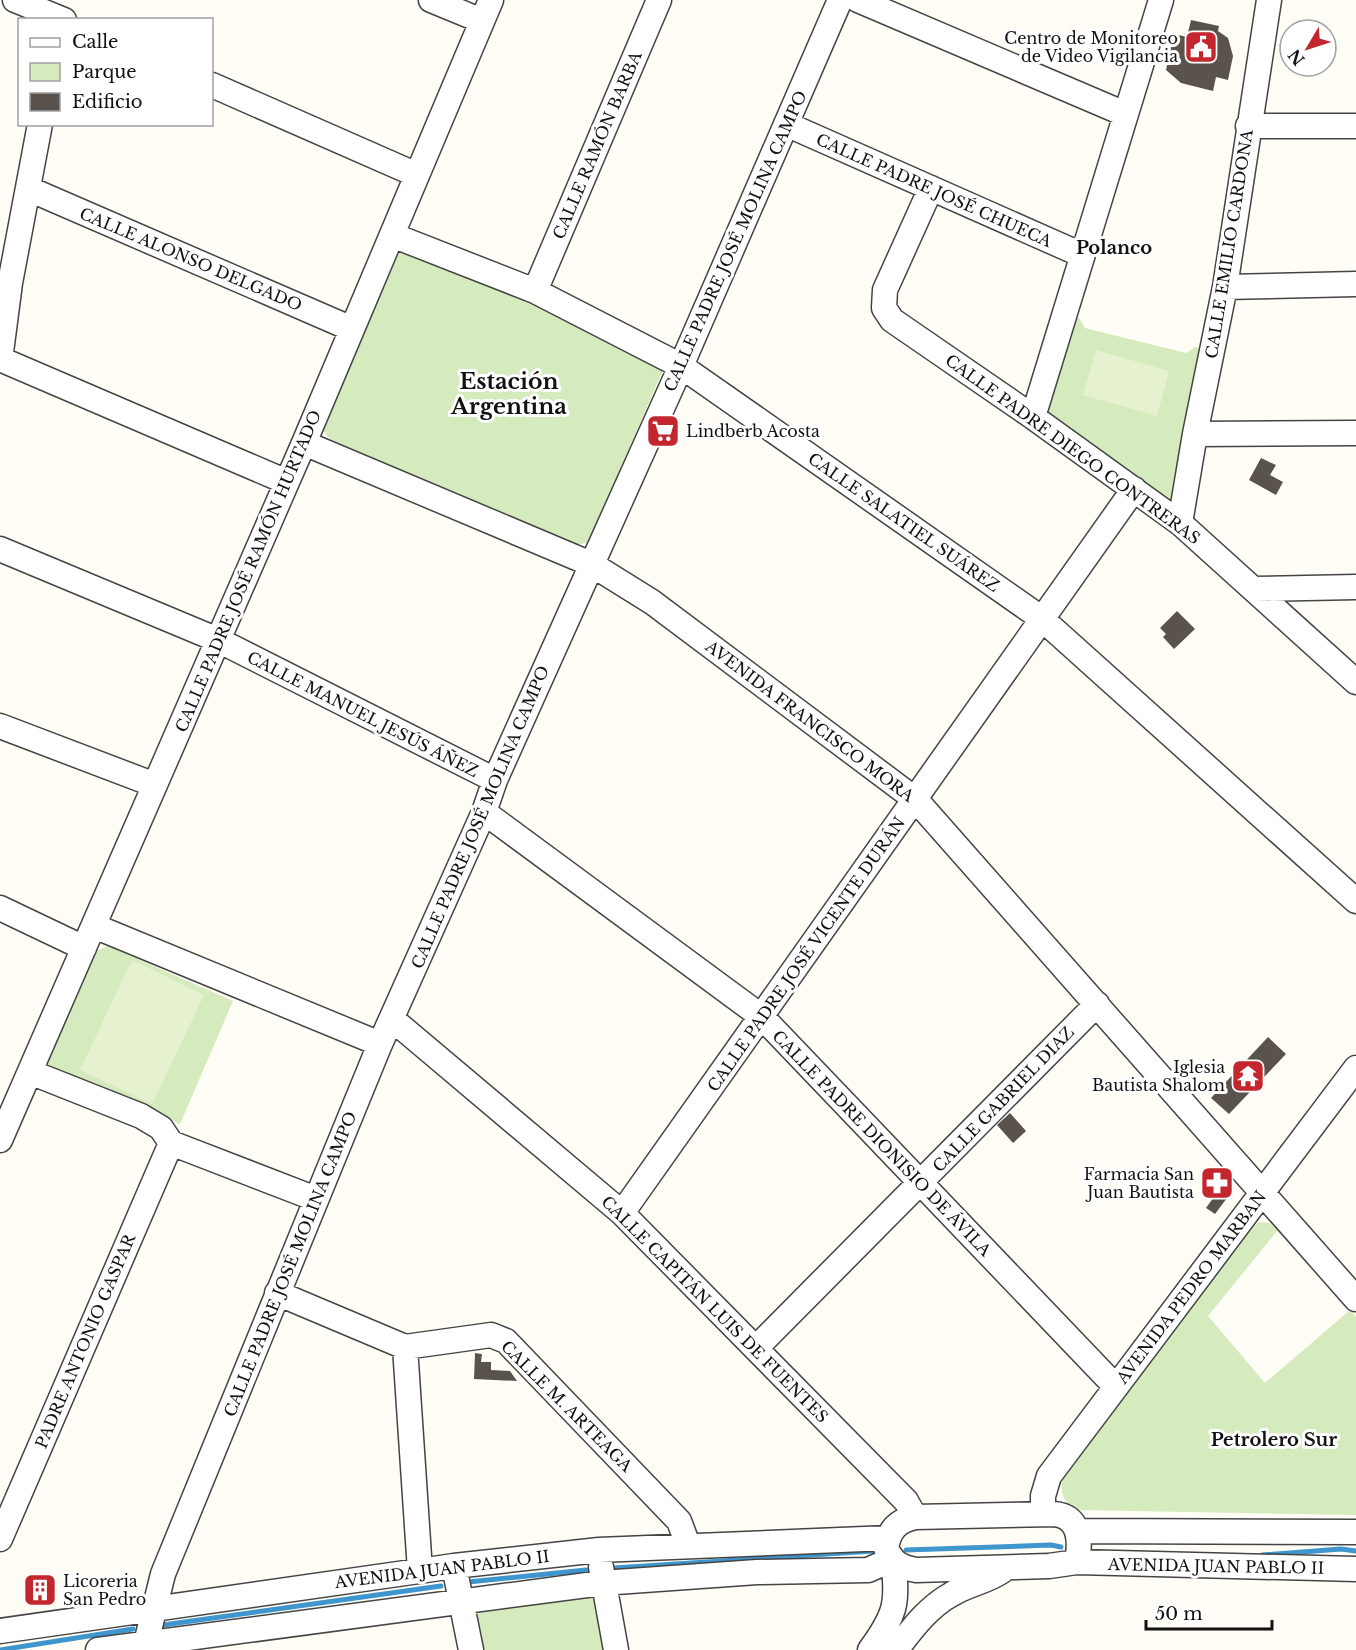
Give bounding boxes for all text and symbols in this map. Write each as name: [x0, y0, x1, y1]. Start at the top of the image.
legend: [18, 18, 213, 126]
north arrow: [1278, 18, 1338, 78]
place label: Centro de Monitoreo de Video Vigilancia: [1004, 28, 1178, 66]
public building icon: Centro de Monitoreo de Video Vigilancia: [1183, 29, 1219, 65]
text: Calle: [72, 31, 118, 53]
text: N: [1284, 45, 1309, 70]
street label: CALLE RAMÓN BARBA: [548, 47, 646, 242]
text: Parque: [72, 61, 137, 83]
street label: CALLE PADRE JOSÉ MOLINA CAMPO: [659, 87, 811, 395]
text: Edificio: [72, 91, 143, 113]
street label: CALLE EMILIO CARDONA: [1201, 127, 1257, 360]
street label: CALLE PADRE JOSÉ CHUECA: [813, 129, 1056, 251]
street label: CALLE ALONSO DELGADO: [77, 203, 305, 315]
district label: Polanco: [1076, 237, 1152, 259]
street label: CALLE PADRE DIEGO CONTRERAS: [942, 350, 1204, 548]
district label: Estación Argentina: [450, 368, 567, 420]
street label: CALLE PADRE JOSÉ RAMÓN HURTADO: [171, 407, 325, 735]
supermarket icon: Lindberb Acosta: [645, 413, 681, 449]
place label: Lindberb Acosta: [686, 421, 820, 441]
street label: CALLE SALATIEL SUÁREZ: [804, 448, 1004, 596]
street label: AVENIDA FRANCISCO MORA: [701, 635, 919, 806]
street label: CALLE MANUEL JESÚS ÁÑEZ: [244, 646, 482, 781]
street label: CALLE PADRE JOSÉ MOLINA CAMPO: [407, 662, 553, 972]
street label: CALLE PADRE JOSÉ VICENTE DURÁN: [703, 813, 909, 1095]
street label: CALLE GABRIEL DIAZ: [928, 1022, 1078, 1176]
street label: CALLE PADRE DIONISIO DE ÁVILA: [768, 1026, 996, 1261]
place label: Iglesia Bautista Shalom: [1092, 1057, 1225, 1095]
temple icon: Iglesia Bautista Shalom: [1230, 1058, 1266, 1094]
street label: CALLE PADRE JOSÉ MOLINA CAMPO: [219, 1109, 361, 1419]
place label: Farmacia San Juan Bautista: [1084, 1164, 1194, 1202]
pharmacy icon: Farmacia San Juan Bautista: [1199, 1165, 1235, 1201]
street label: AVENIDA PEDRO MARBAN: [1111, 1187, 1270, 1388]
street label: CALLE CAPITÁN LUIS DE FUENTES: [597, 1191, 833, 1427]
street label: PADRE ANTONIO GASPAR: [31, 1230, 140, 1451]
street label: CALLE M. ARTEAGA: [497, 1336, 637, 1476]
district label: Petrolero Sur: [1211, 1429, 1337, 1451]
street label: AVENIDA JUAN PABLO II: [332, 1546, 551, 1592]
street label: AVENIDA JUAN PABLO II: [1107, 1554, 1324, 1578]
place label: Licoreria San Pedro: [63, 1571, 146, 1609]
building icon: Licoreria San Pedro: [22, 1572, 58, 1608]
scale bar: [1146, 1593, 1272, 1631]
text: 50 m: [1155, 1603, 1203, 1625]

